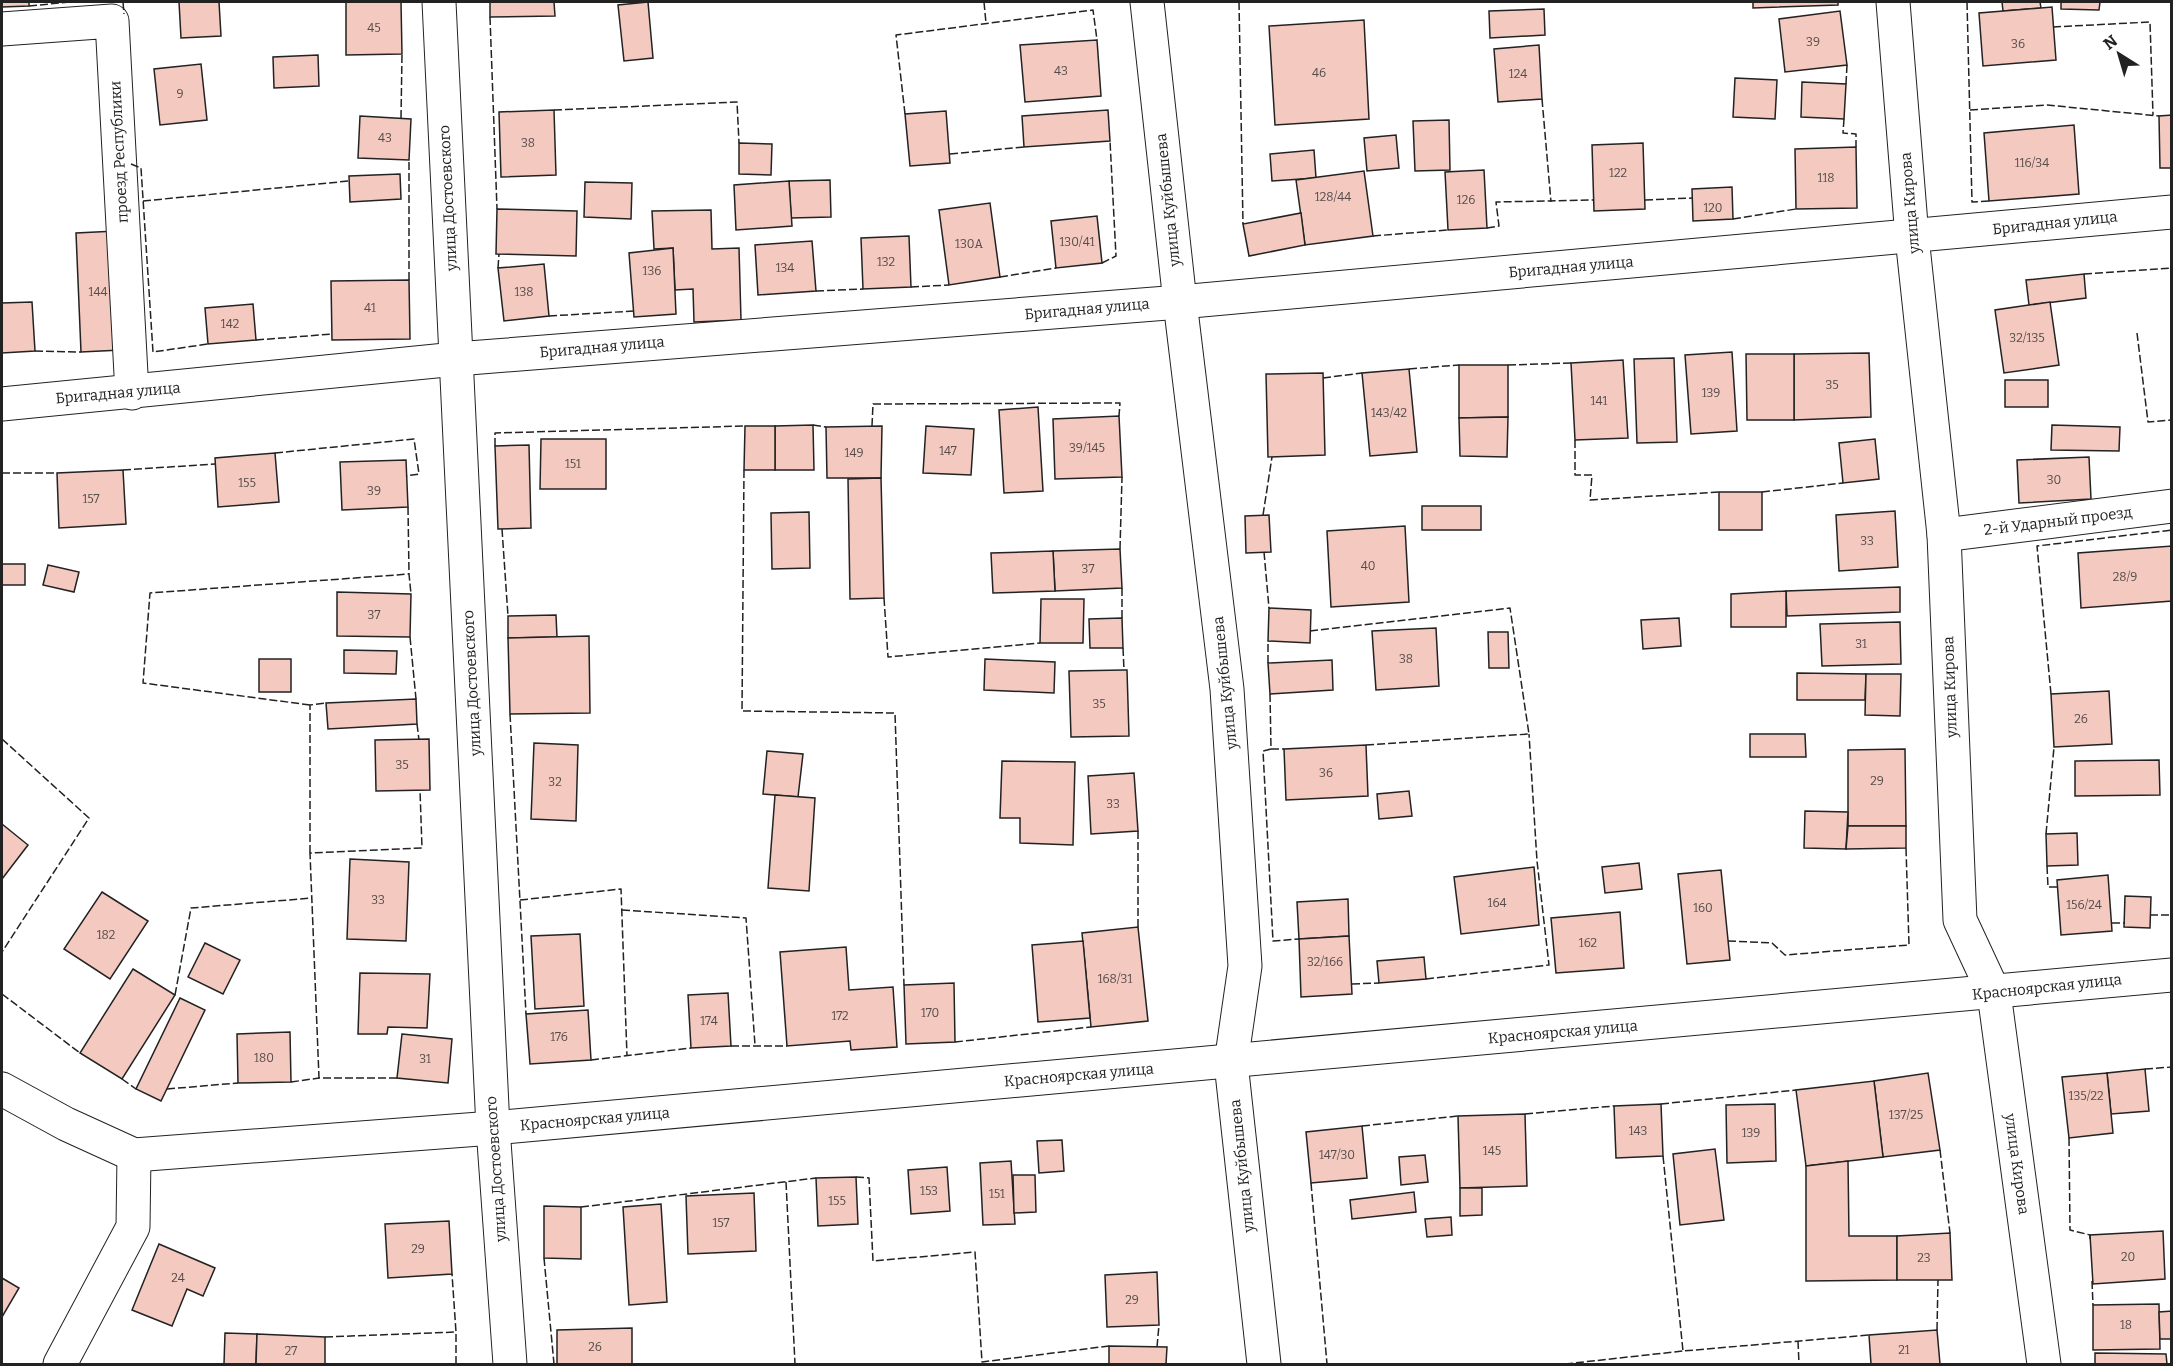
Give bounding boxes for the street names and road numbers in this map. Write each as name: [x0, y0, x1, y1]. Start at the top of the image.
street label: проезд Республики: [106, 80, 132, 224]
street label: улица Достоевского: [435, 125, 461, 272]
street label: улица Куйбышева: [1152, 132, 1184, 269]
street label: улица Кирова: [1897, 152, 1923, 255]
street label: Бригадная улица: [1992, 207, 2118, 239]
street label: Бригадная улица: [1508, 253, 1634, 281]
street label: Бригадная улица: [1024, 295, 1150, 323]
street label: Бригадная улица: [539, 333, 665, 361]
street label: Бригадная улица: [55, 379, 181, 407]
street label: 2-й Ударный проезд: [1983, 503, 2133, 539]
street label: улица Достоевского: [459, 610, 485, 757]
street label: улица Куйбышева: [1209, 615, 1241, 752]
street label: улица Кирова: [1939, 636, 1961, 739]
street label: Красноярская улица: [1971, 970, 2123, 1004]
street label: Красноярская улица: [1487, 1016, 1639, 1048]
street label: Красноярская улица: [1003, 1059, 1155, 1091]
street label: улица Достоевского: [482, 1096, 510, 1243]
street label: улица Куйбышева: [1226, 1098, 1258, 1235]
street label: Красноярская улица: [519, 1103, 671, 1135]
street label: улица Кирова: [2001, 1111, 2033, 1216]

